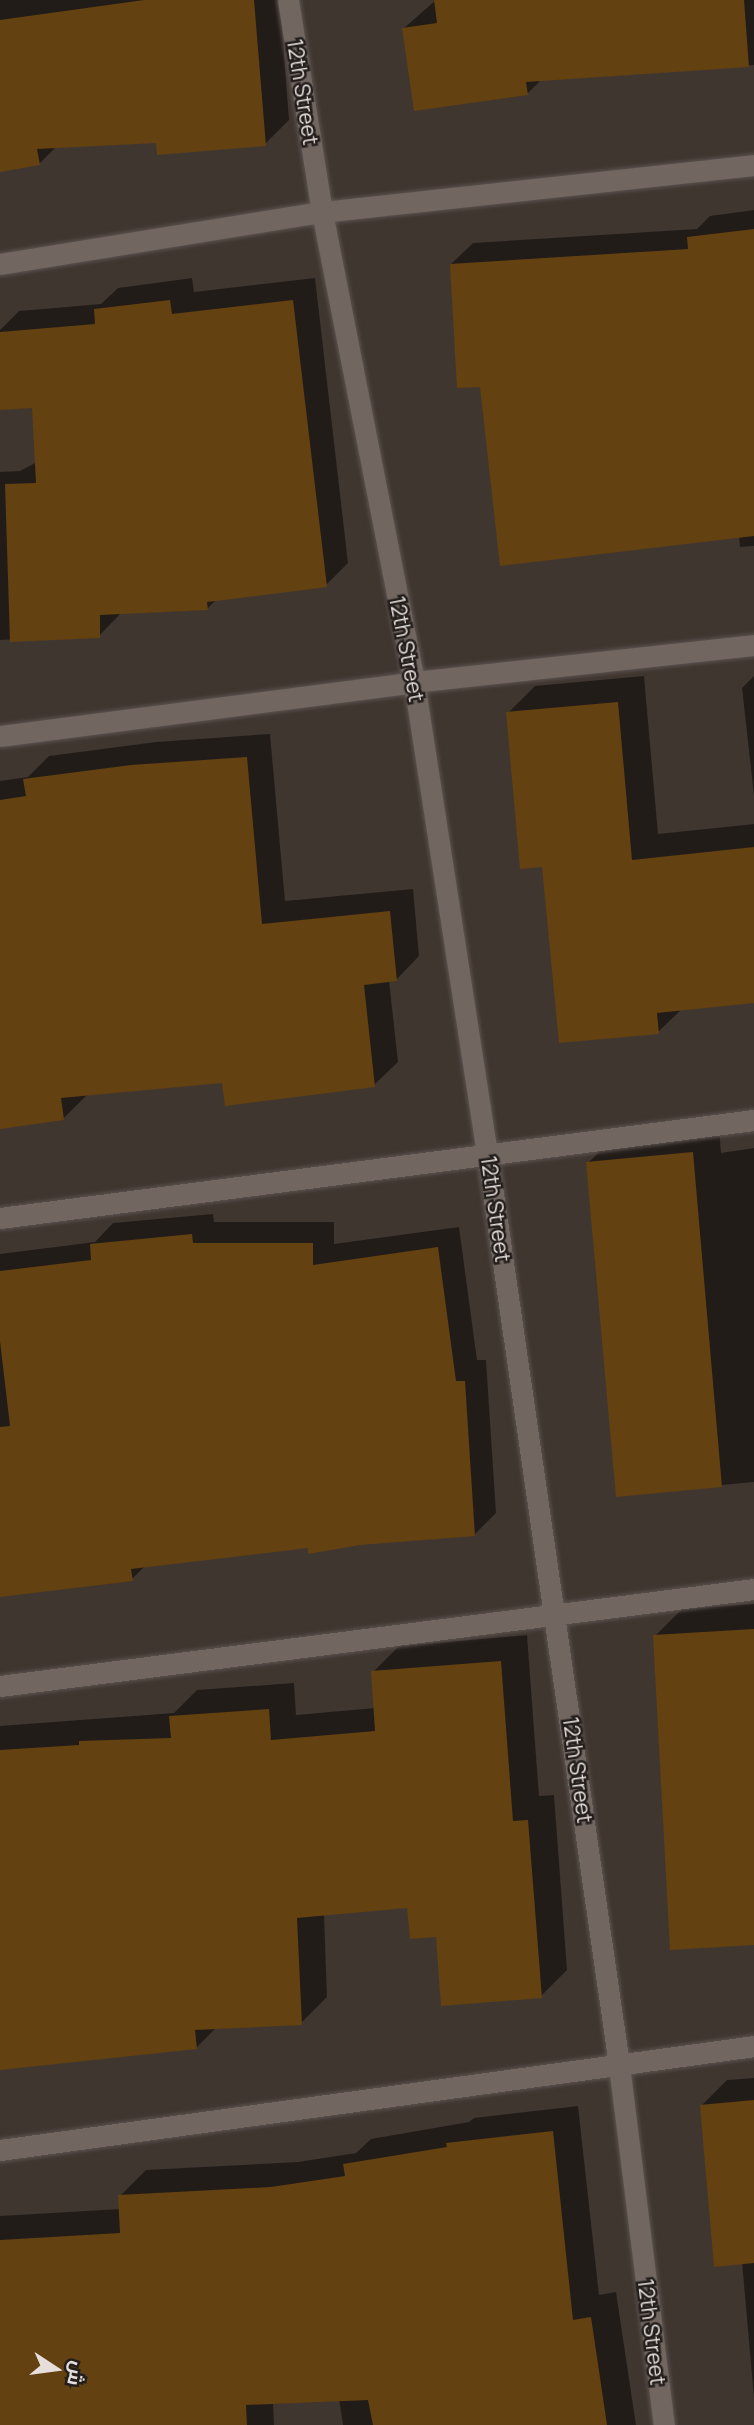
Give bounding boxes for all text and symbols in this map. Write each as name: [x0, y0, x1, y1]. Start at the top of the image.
street label: 12th Street: [282, 37, 324, 147]
street label: 12th Street: [384, 594, 430, 704]
street label: 12th Street: [476, 1154, 516, 1264]
street label: 12th Street: [558, 1715, 598, 1825]
street label: 12th Street: [633, 2277, 671, 2387]
north arrow: [21, 2334, 91, 2404]
text: ش: [61, 2359, 92, 2389]

